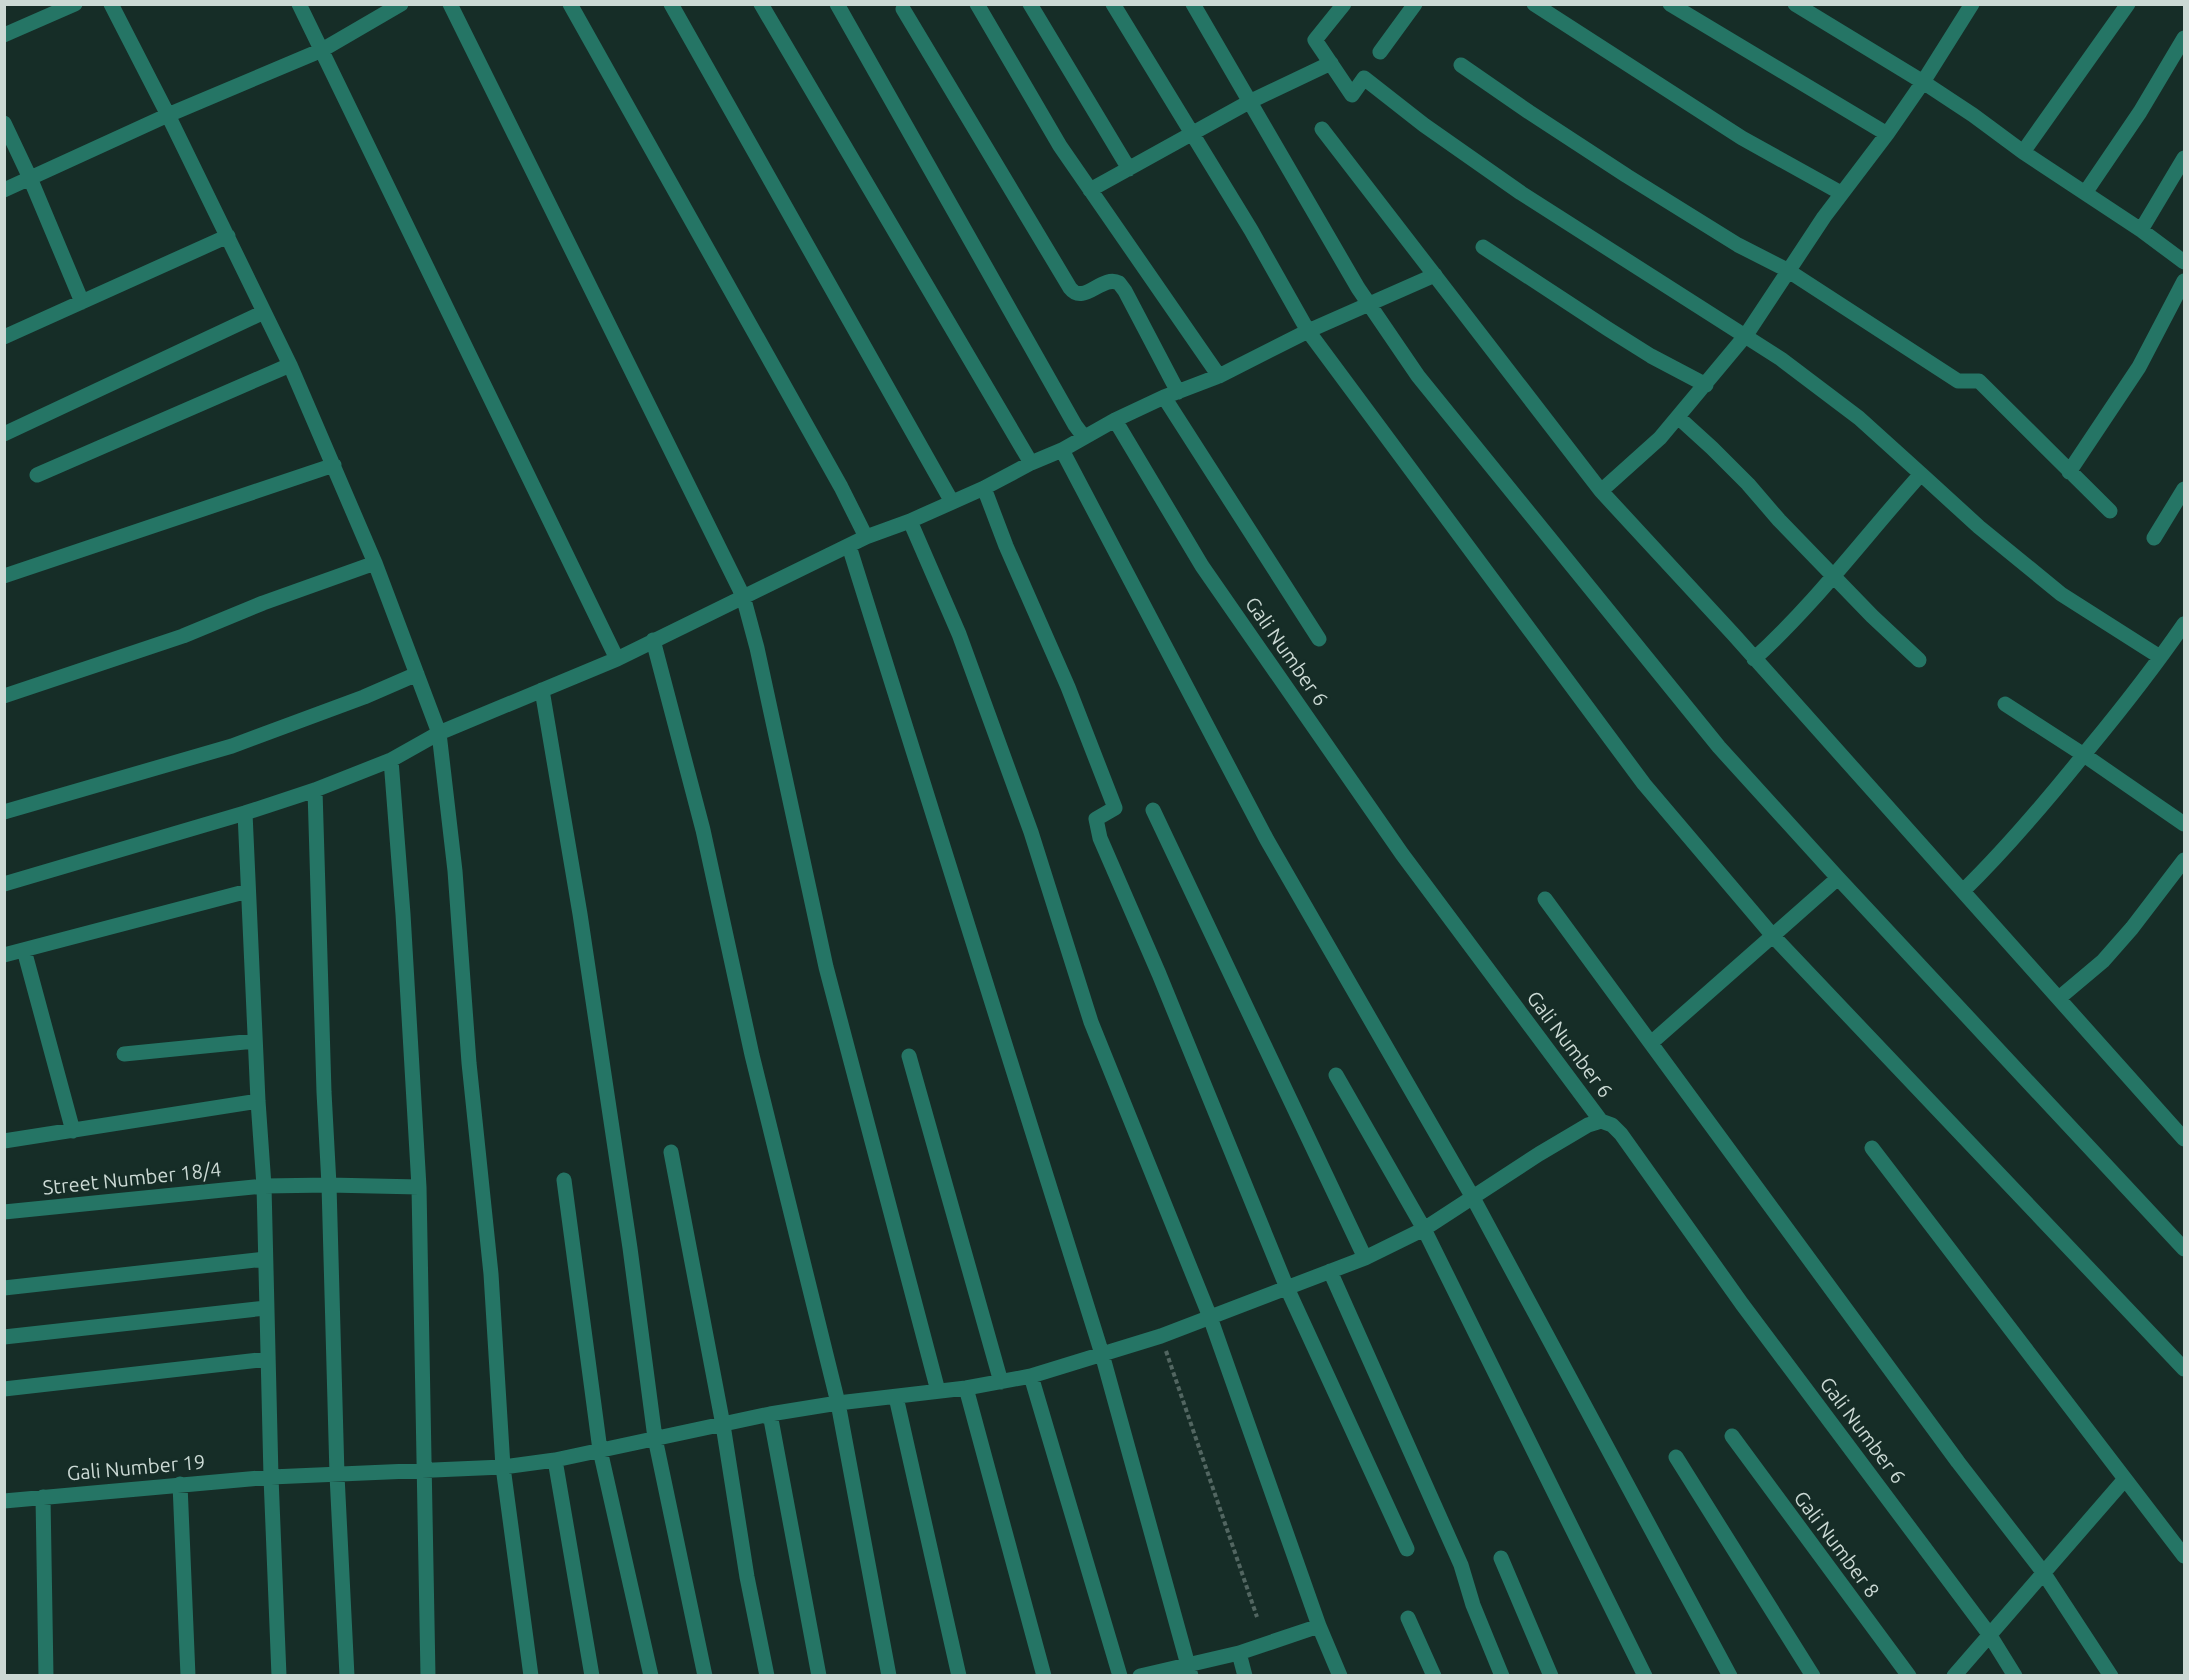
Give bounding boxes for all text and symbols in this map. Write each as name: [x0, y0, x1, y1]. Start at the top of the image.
street label: Gali Number 6: [1241, 592, 1333, 710]
street label: Gali Number 6: [1522, 986, 1618, 1102]
street label: Street Number 18/4: [42, 1157, 222, 1199]
street label: Gali Number 6: [1815, 1372, 1911, 1488]
street label: Gali Number 19: [66, 1450, 206, 1484]
street label: Gali Number 8: [1789, 1486, 1885, 1602]

